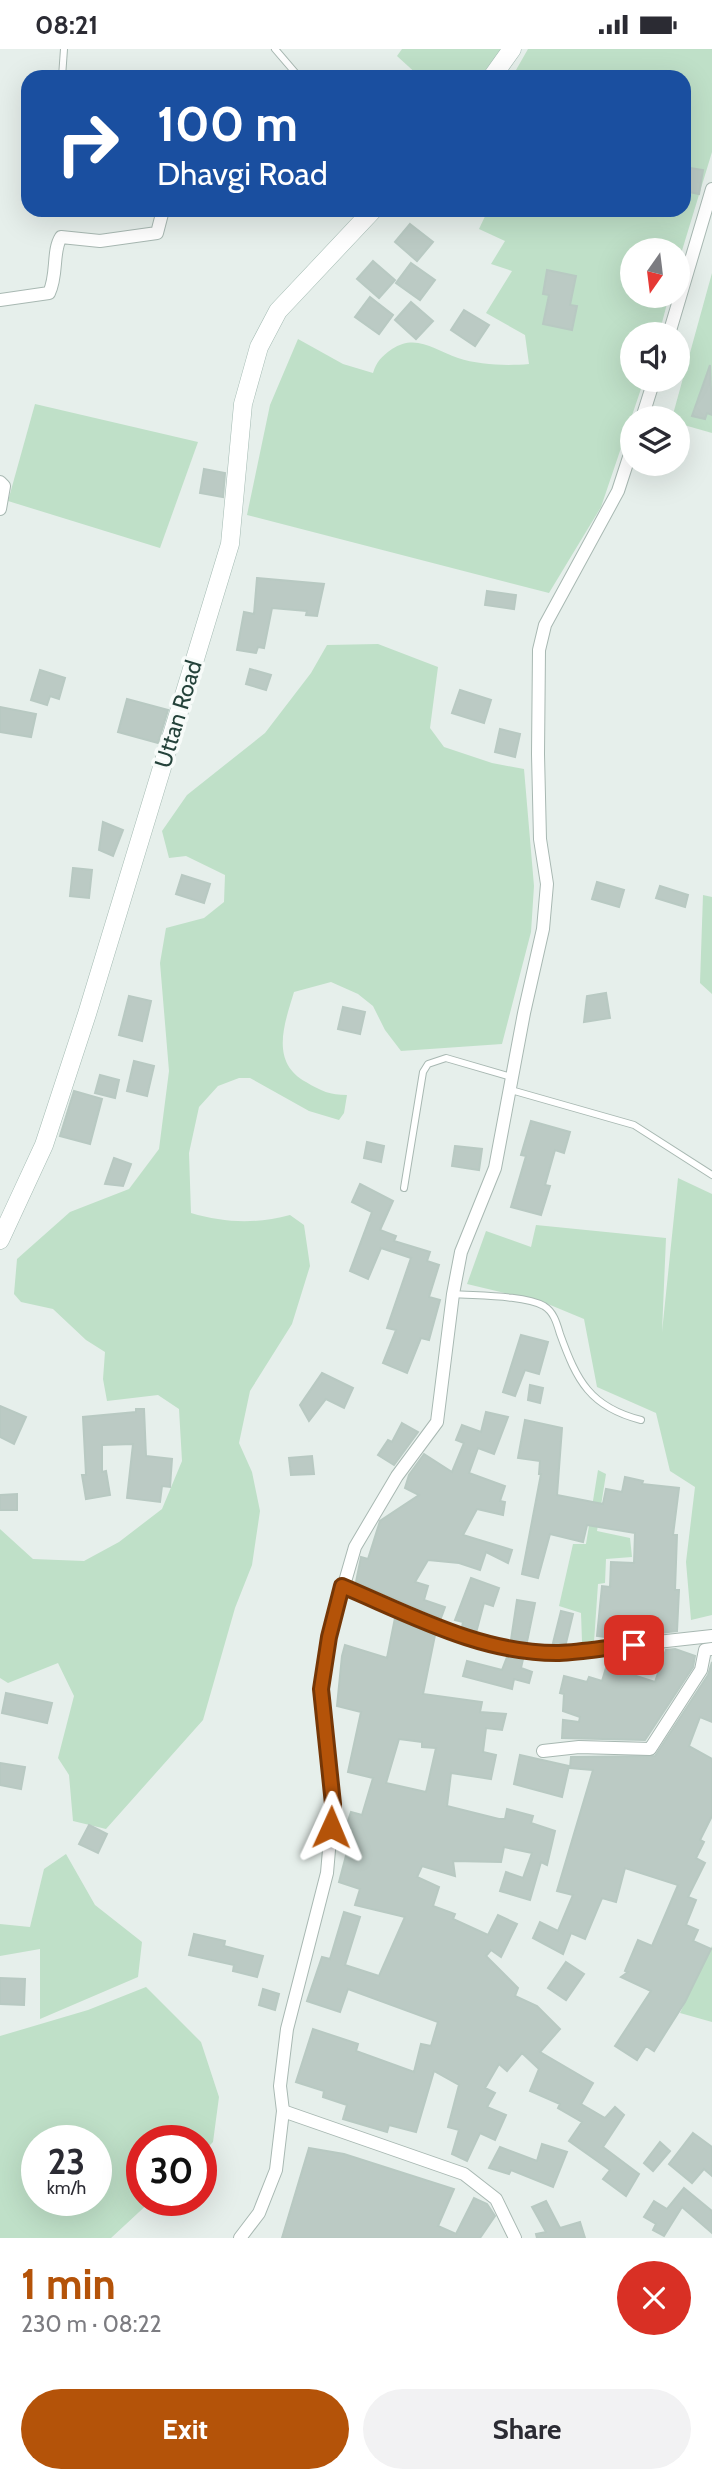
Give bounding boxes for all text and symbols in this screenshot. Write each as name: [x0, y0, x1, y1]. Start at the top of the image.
text: 08:21: [35, 9, 98, 41]
text: 100 m: [157, 94, 298, 153]
icon: right: [42, 98, 133, 189]
text: Dhavgi Road: [157, 154, 328, 193]
north arrow: [620, 238, 690, 308]
map controls: [620, 238, 690, 476]
button: sound: [620, 322, 690, 392]
button: layers: [620, 406, 690, 476]
street label: Uttan Road: [148, 657, 208, 771]
pin: [604, 1615, 664, 1675]
icon: arrive: [615, 1626, 653, 1664]
position arrow: [294, 1790, 368, 1864]
speed limit sign: 30: [126, 2125, 217, 2216]
text: 23: [48, 2140, 85, 2183]
text: km/h: [47, 2177, 86, 2199]
text: 1 min: [21, 2258, 116, 2310]
button: close: [617, 2261, 691, 2335]
text: 230 m · 08:22: [21, 2310, 162, 2338]
button: Exit: [21, 2389, 349, 2469]
button: Share: [363, 2389, 691, 2469]

